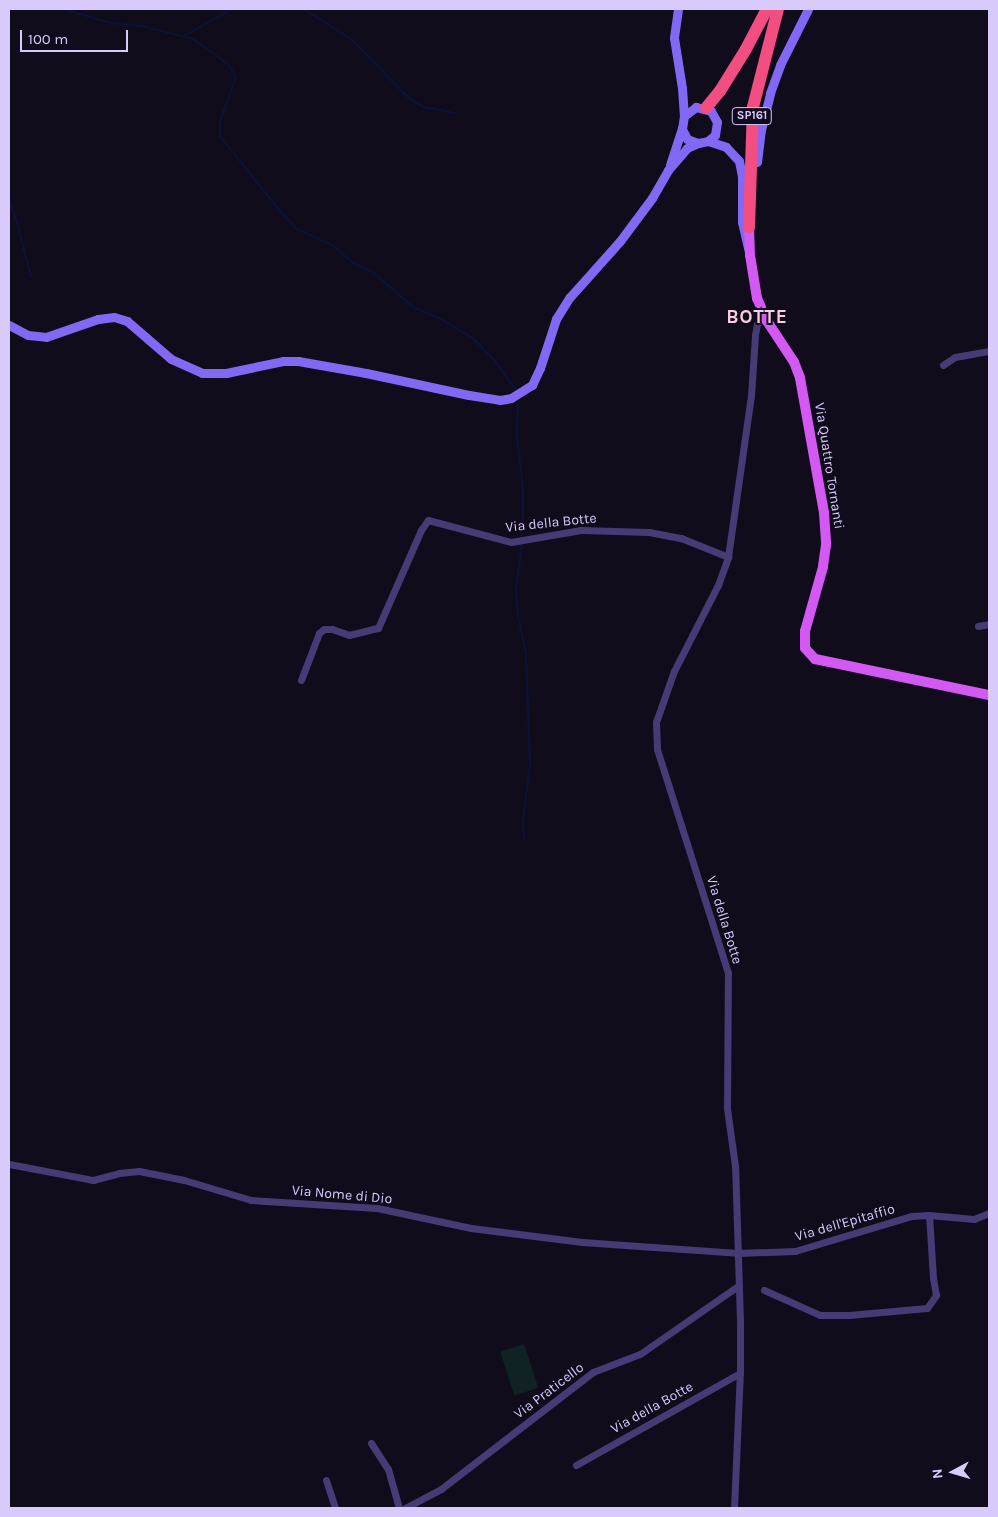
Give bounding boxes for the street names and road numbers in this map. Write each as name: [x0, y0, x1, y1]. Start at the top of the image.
road number: SP161: [731, 106, 773, 125]
street label: Via Quattro Tornanti: [811, 402, 847, 530]
street label: Via della Botte: [505, 510, 597, 536]
street label: Via della Botte: [703, 874, 745, 966]
street label: Via Nome di Dio: [291, 1182, 393, 1208]
street label: Via dell'Epitaffio: [793, 1201, 897, 1245]
street label: Via Praticello: [511, 1359, 587, 1423]
street label: Via della Botte: [608, 1378, 696, 1438]

